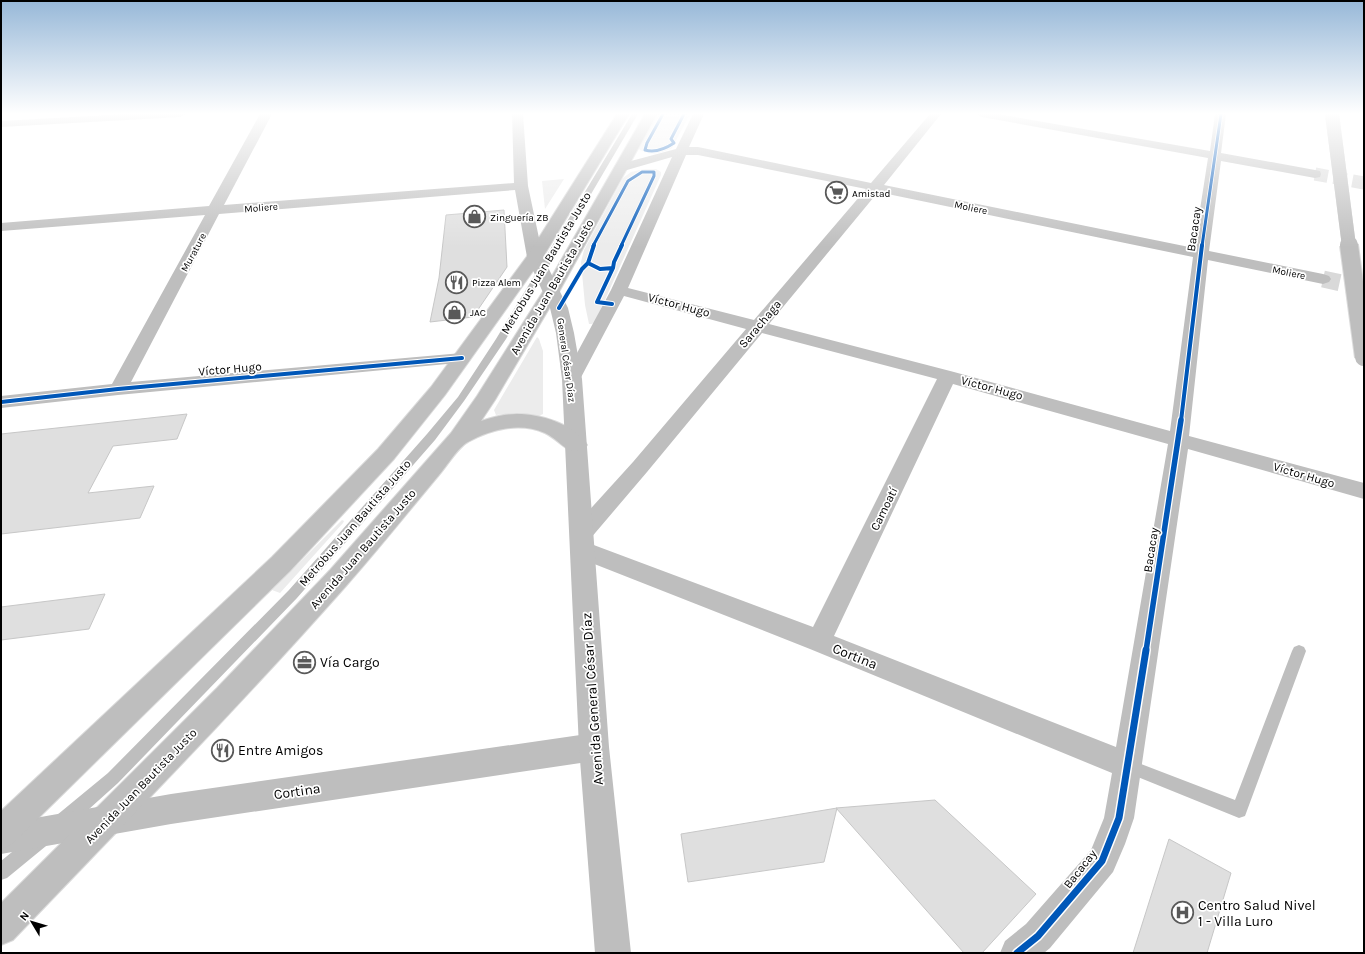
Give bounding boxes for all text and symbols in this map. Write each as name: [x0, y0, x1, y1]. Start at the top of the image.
supermarket icon: Amistad: [824, 180, 850, 206]
place label: Amistad: [852, 188, 891, 200]
street label: Metrobus Juan Bautista Justo: [498, 189, 594, 337]
street label: Moliere: [953, 199, 988, 217]
street label: Moliere: [244, 201, 278, 215]
shop icon: Zinguería ZB: [462, 204, 488, 230]
street label: Bacacay: [1184, 205, 1204, 252]
place label: Zinguería ZB: [490, 212, 548, 224]
street label: Avenida Juan Bautista Justo: [507, 217, 597, 357]
street label: Murature: [179, 231, 209, 274]
street label: Moliere: [1271, 264, 1306, 282]
restaurant icon: Pizza Alem: [443, 269, 469, 295]
place label: Pizza Alem: [472, 277, 521, 289]
street label: Víctor Hugo: [647, 290, 711, 320]
street label: Sarachaga: [736, 297, 784, 351]
shop icon: JAC: [441, 299, 467, 325]
place label: JAC: [470, 307, 486, 319]
street label: General César Díaz: [554, 317, 578, 403]
street label: Víctor Hugo: [198, 359, 262, 379]
street label: Víctor Hugo: [960, 373, 1024, 403]
street label: Metrobus Juan Bautista Justo: [296, 457, 414, 589]
street label: Víctor Hugo: [1272, 460, 1336, 490]
street label: Camoatí: [868, 485, 901, 533]
street label: Avenida Juan Bautista Justo: [307, 486, 419, 612]
street label: Bacacay: [1141, 526, 1162, 573]
street label: Avenida General César Díaz: [578, 612, 607, 786]
street label: Cortina: [830, 640, 880, 673]
office icon: Vía Cargo: [292, 649, 318, 675]
place label: Vía Cargo: [320, 654, 380, 671]
street label: Avenida Juan Bautista Justo: [82, 726, 200, 846]
restaurant icon: Entre Amigos: [210, 737, 236, 763]
place label: Entre Amigos: [238, 742, 323, 759]
street label: Cortina: [273, 780, 321, 803]
street label: Bacacay: [1061, 847, 1100, 891]
place label: Centro Salud Nivel 1 - Villa Luro: [1198, 897, 1316, 930]
hospital icon: Centro Salud Nivel 1 - Villa Luro: [1169, 900, 1195, 926]
north arrow: [12, 902, 52, 942]
text: N: [17, 909, 32, 923]

